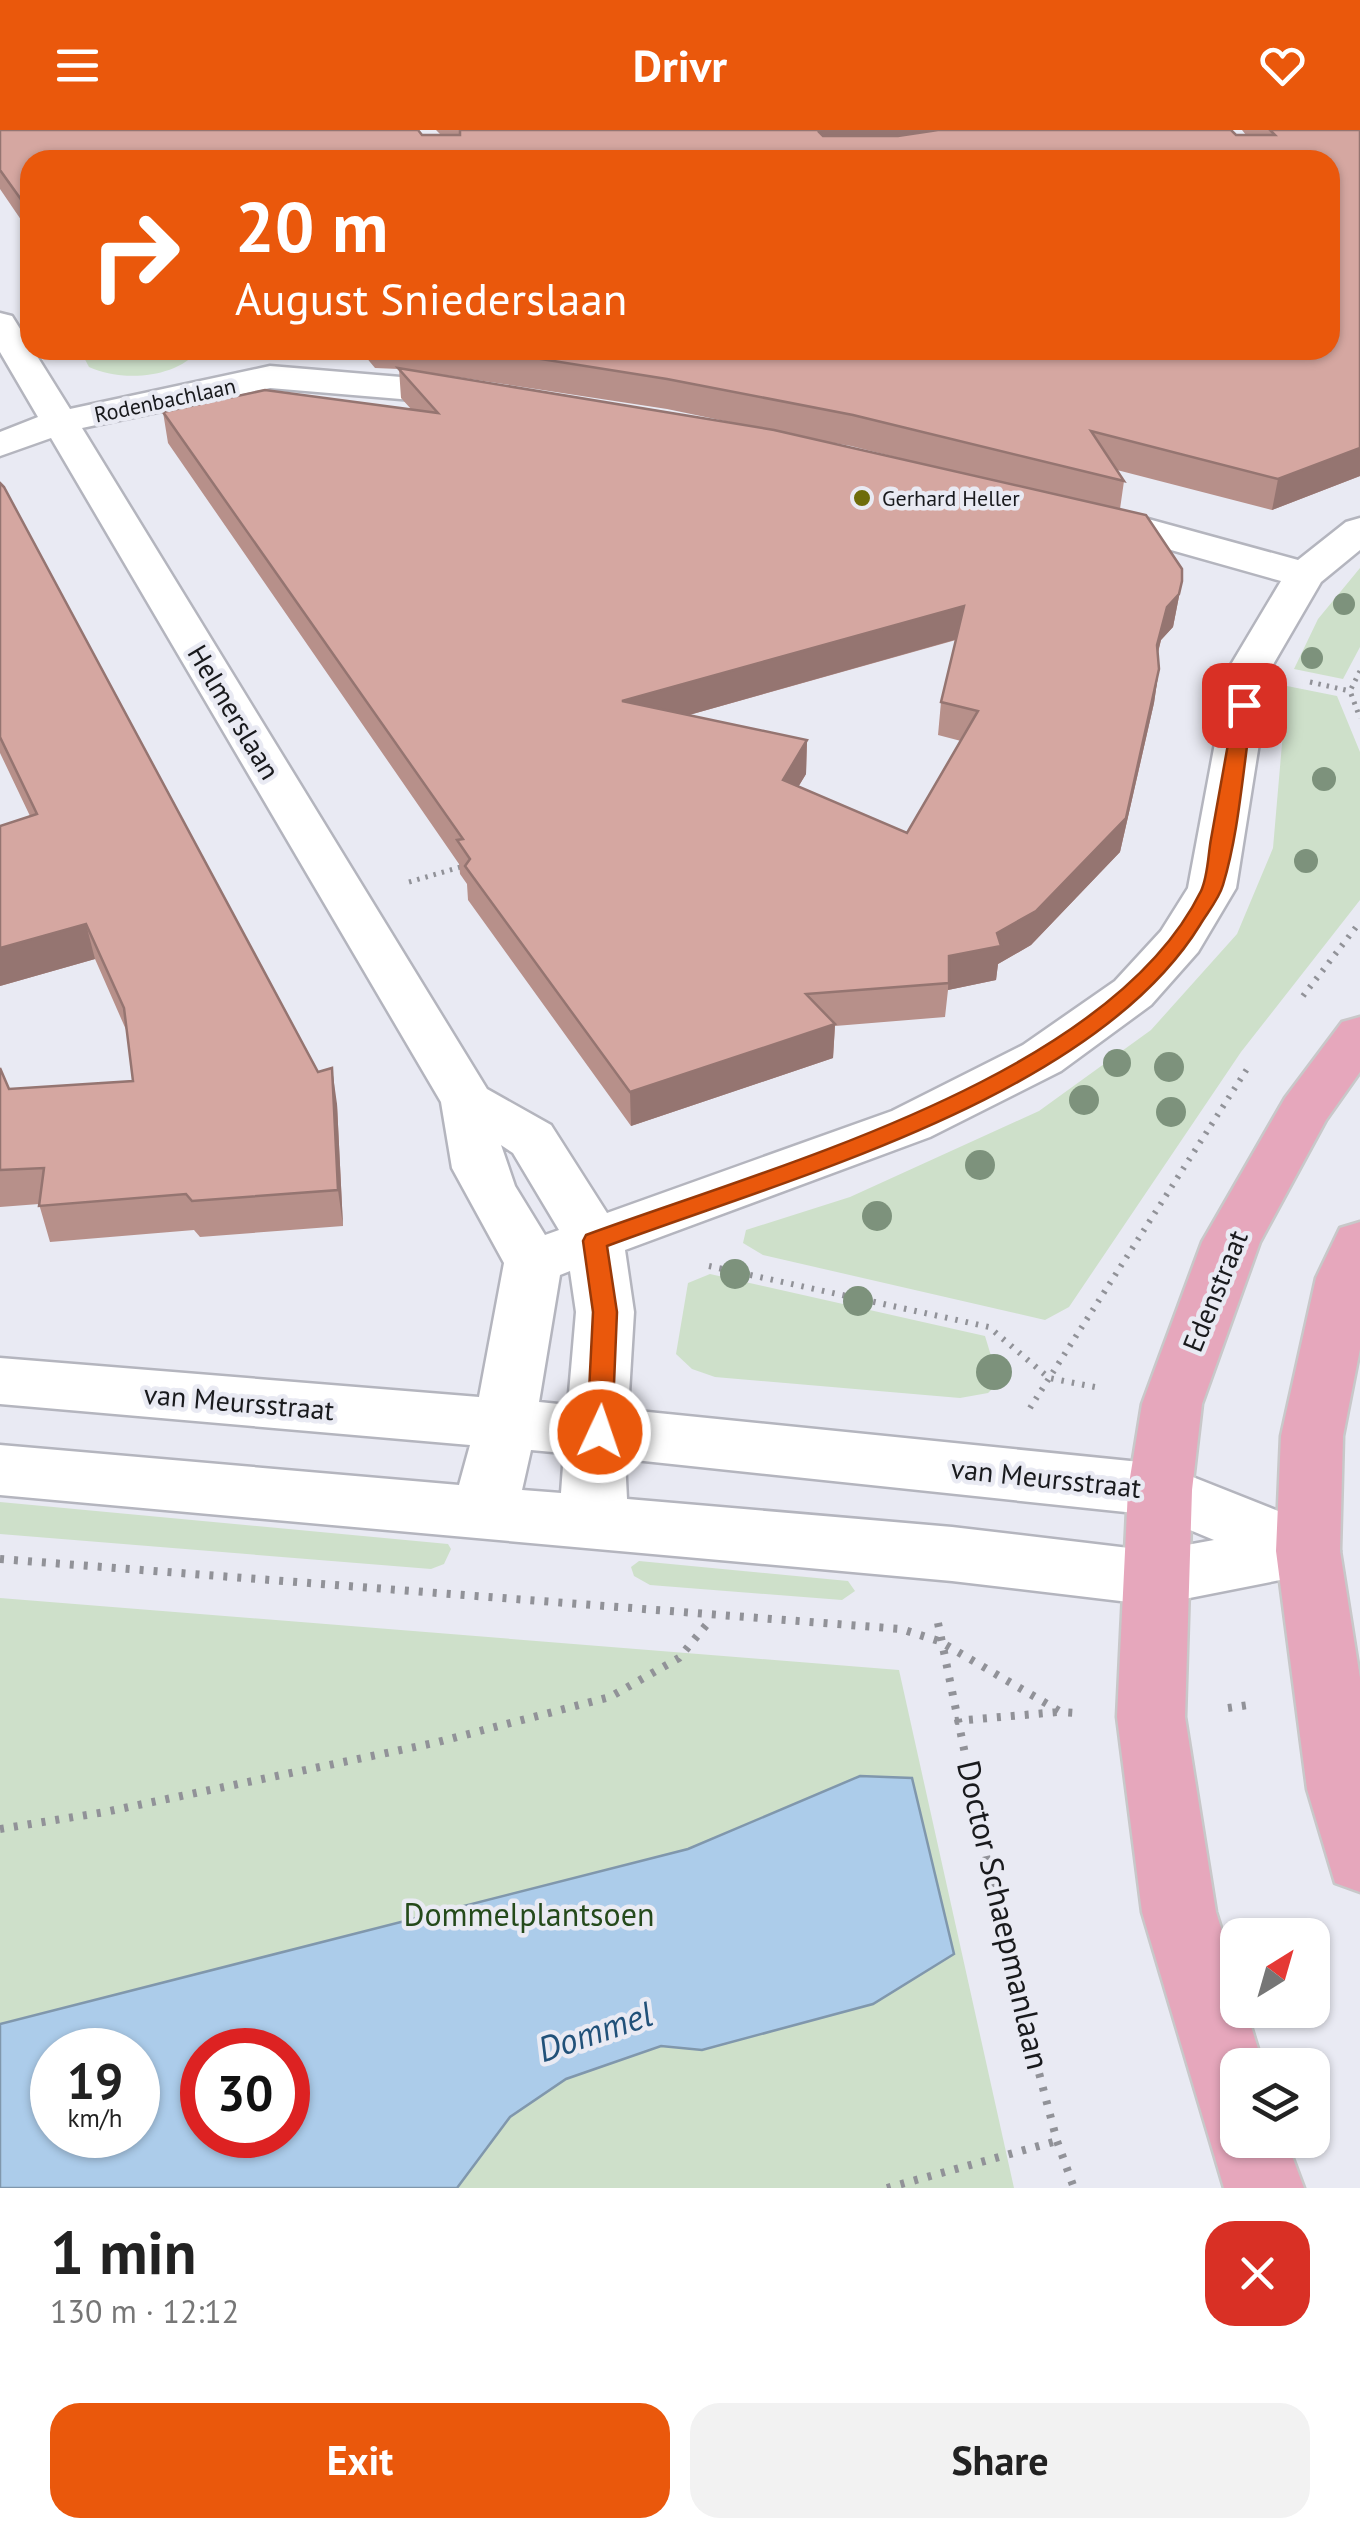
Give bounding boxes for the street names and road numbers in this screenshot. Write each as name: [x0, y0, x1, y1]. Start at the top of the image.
street label: Rodenbachlaan: [92, 371, 238, 429]
street label: Helmerslaan: [180, 638, 289, 786]
street label: Edenstraat: [1173, 1224, 1256, 1357]
street label: van Meursstraat: [142, 1375, 336, 1428]
street label: van Meursstraat: [949, 1449, 1143, 1506]
street label: Doctor Schaepmanlaan: [948, 1756, 1060, 2073]

